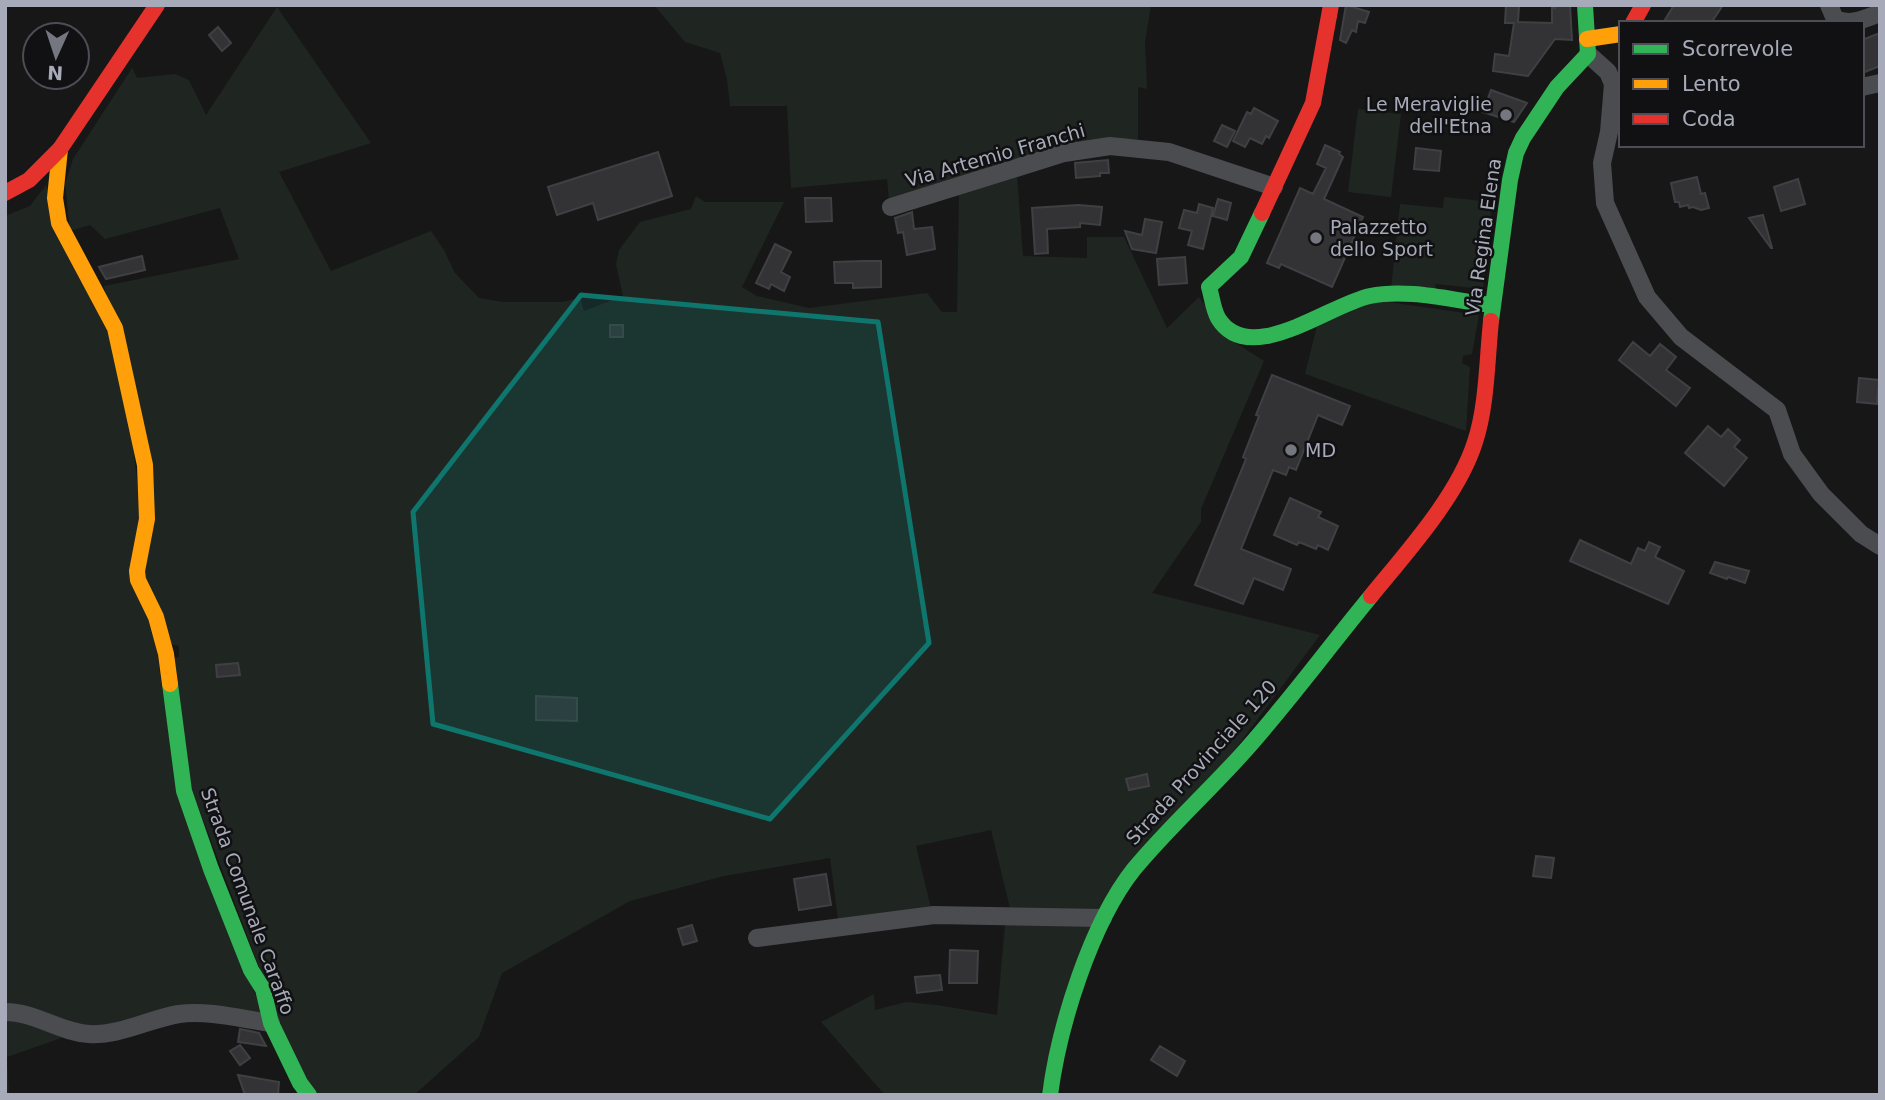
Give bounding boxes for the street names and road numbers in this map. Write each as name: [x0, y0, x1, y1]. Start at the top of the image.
street label: Via Artemio Franchi: [903, 119, 1087, 191]
street label: Via Regina Elena: [1461, 157, 1505, 317]
street label: Strada Provinciale 120: [1121, 675, 1281, 849]
street label: Strada Comunale Caraffo: [197, 785, 299, 1017]

